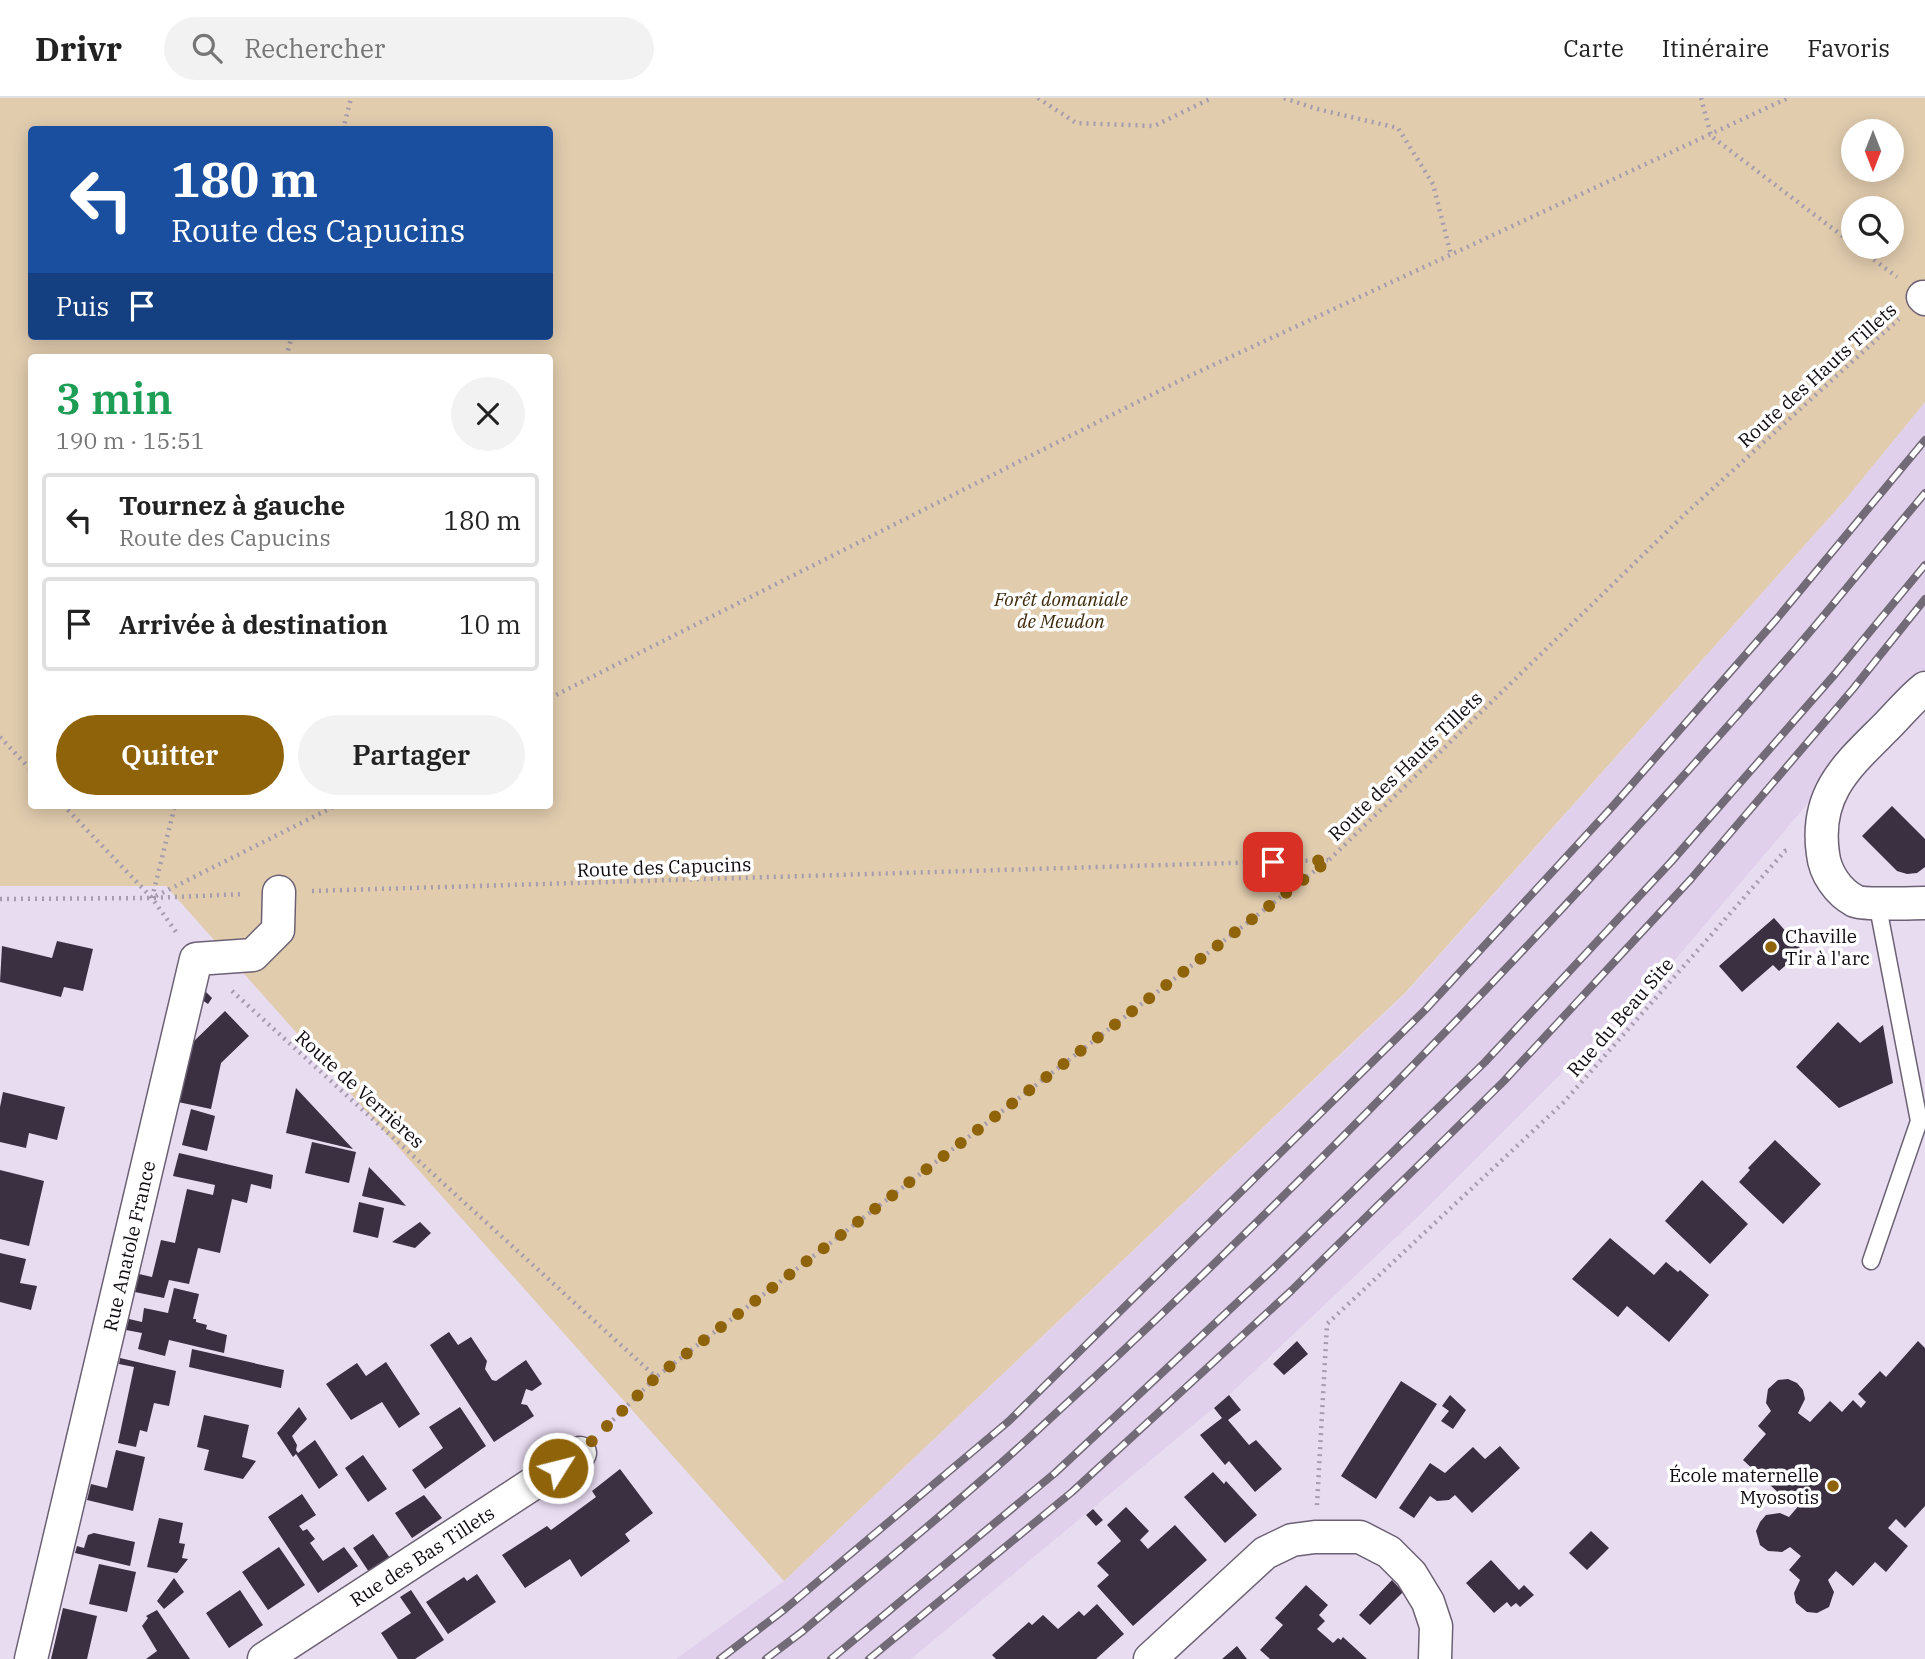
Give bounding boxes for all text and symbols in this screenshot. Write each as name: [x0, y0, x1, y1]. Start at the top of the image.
search box: [164, 17, 654, 80]
text: Drivr: [35, 27, 122, 70]
icon: search: [188, 29, 226, 67]
text: Rechercher: [244, 31, 385, 65]
text: Carte: [1563, 32, 1624, 64]
text: Itinéraire: [1662, 32, 1769, 64]
text: Favoris: [1807, 32, 1890, 64]
north arrow: [1841, 119, 1904, 182]
map controls: [1841, 119, 1904, 259]
text: 180 m: [171, 147, 318, 210]
icon: left: [56, 154, 147, 245]
button: search: [1841, 196, 1904, 259]
text: Route des Capucins: [171, 209, 465, 251]
icon: arrive: [123, 287, 161, 325]
text: Puis: [56, 289, 109, 323]
street label: Route des Hauts Tillets: [1733, 297, 1901, 453]
text: 3 min: [56, 371, 173, 426]
button: close: [451, 377, 525, 451]
text: 190 m · 15:51: [56, 425, 205, 455]
text: Tournez à gauche: [119, 488, 345, 522]
icon: left: [60, 501, 98, 539]
text: 180 m: [443, 503, 521, 537]
text: Route des Capucins: [119, 522, 331, 552]
park label: Forêt domaniale de Meudon: [993, 587, 1128, 633]
icon: arrive: [60, 605, 98, 643]
text: Arrivée à destination: [119, 607, 388, 641]
text: 10 m: [459, 607, 521, 641]
street label: Route des Hauts Tillets: [1323, 686, 1487, 846]
button: Quitter: [56, 715, 284, 795]
button: Partager: [298, 715, 525, 795]
pin: [1243, 832, 1303, 892]
icon: arrive: [1254, 843, 1292, 881]
street label: Route des Capucins: [576, 852, 752, 882]
place label: Chaville Tir à l'arc: [1785, 924, 1870, 970]
marker: Chaville Tir à l'arc: [1763, 939, 1779, 955]
street label: Rue du Beau Site: [1562, 952, 1678, 1082]
street label: Route de Verrières: [291, 1025, 429, 1153]
street label: Rue Anatole France: [98, 1158, 160, 1334]
position arrow: [521, 1431, 595, 1505]
place label: École maternelle Myosotis: [1669, 1463, 1819, 1509]
marker: École maternelle Myosotis: [1825, 1478, 1841, 1494]
street label: Rue des Bas Tillets: [345, 1500, 499, 1612]

